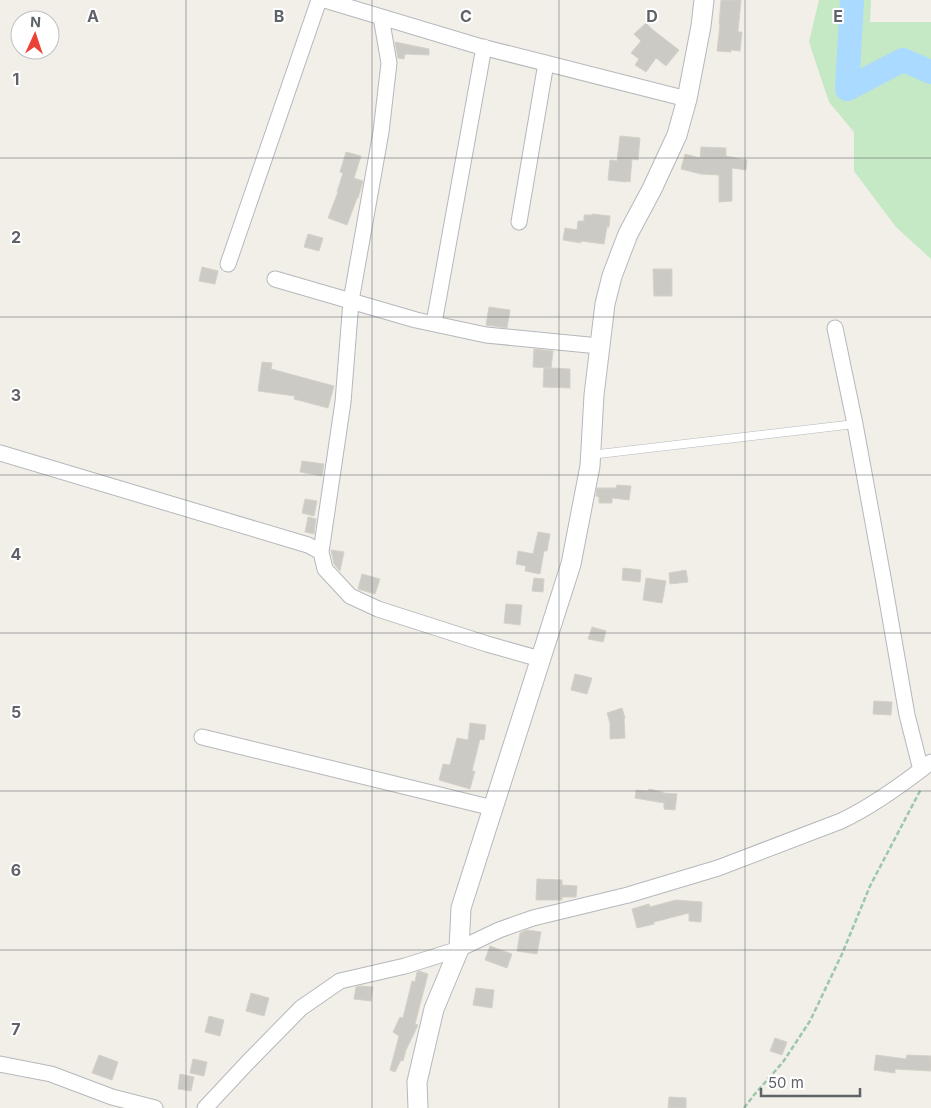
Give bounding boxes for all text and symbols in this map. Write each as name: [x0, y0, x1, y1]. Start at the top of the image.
text: A: [87, 6, 99, 26]
text: B: [274, 6, 284, 26]
text: C: [460, 6, 472, 26]
text: D: [646, 6, 658, 26]
text: E: [833, 6, 843, 26]
north arrow: [10, 10, 60, 60]
text: N: [30, 13, 41, 30]
text: 1: [13, 69, 19, 89]
text: 2: [11, 227, 21, 247]
text: 3: [11, 385, 21, 405]
text: 4: [11, 544, 22, 564]
text: 5: [11, 702, 21, 722]
text: 6: [11, 860, 21, 880]
text: 7: [11, 1019, 21, 1039]
scale bar: [761, 1066, 860, 1098]
text: 50 m: [768, 1073, 804, 1092]

